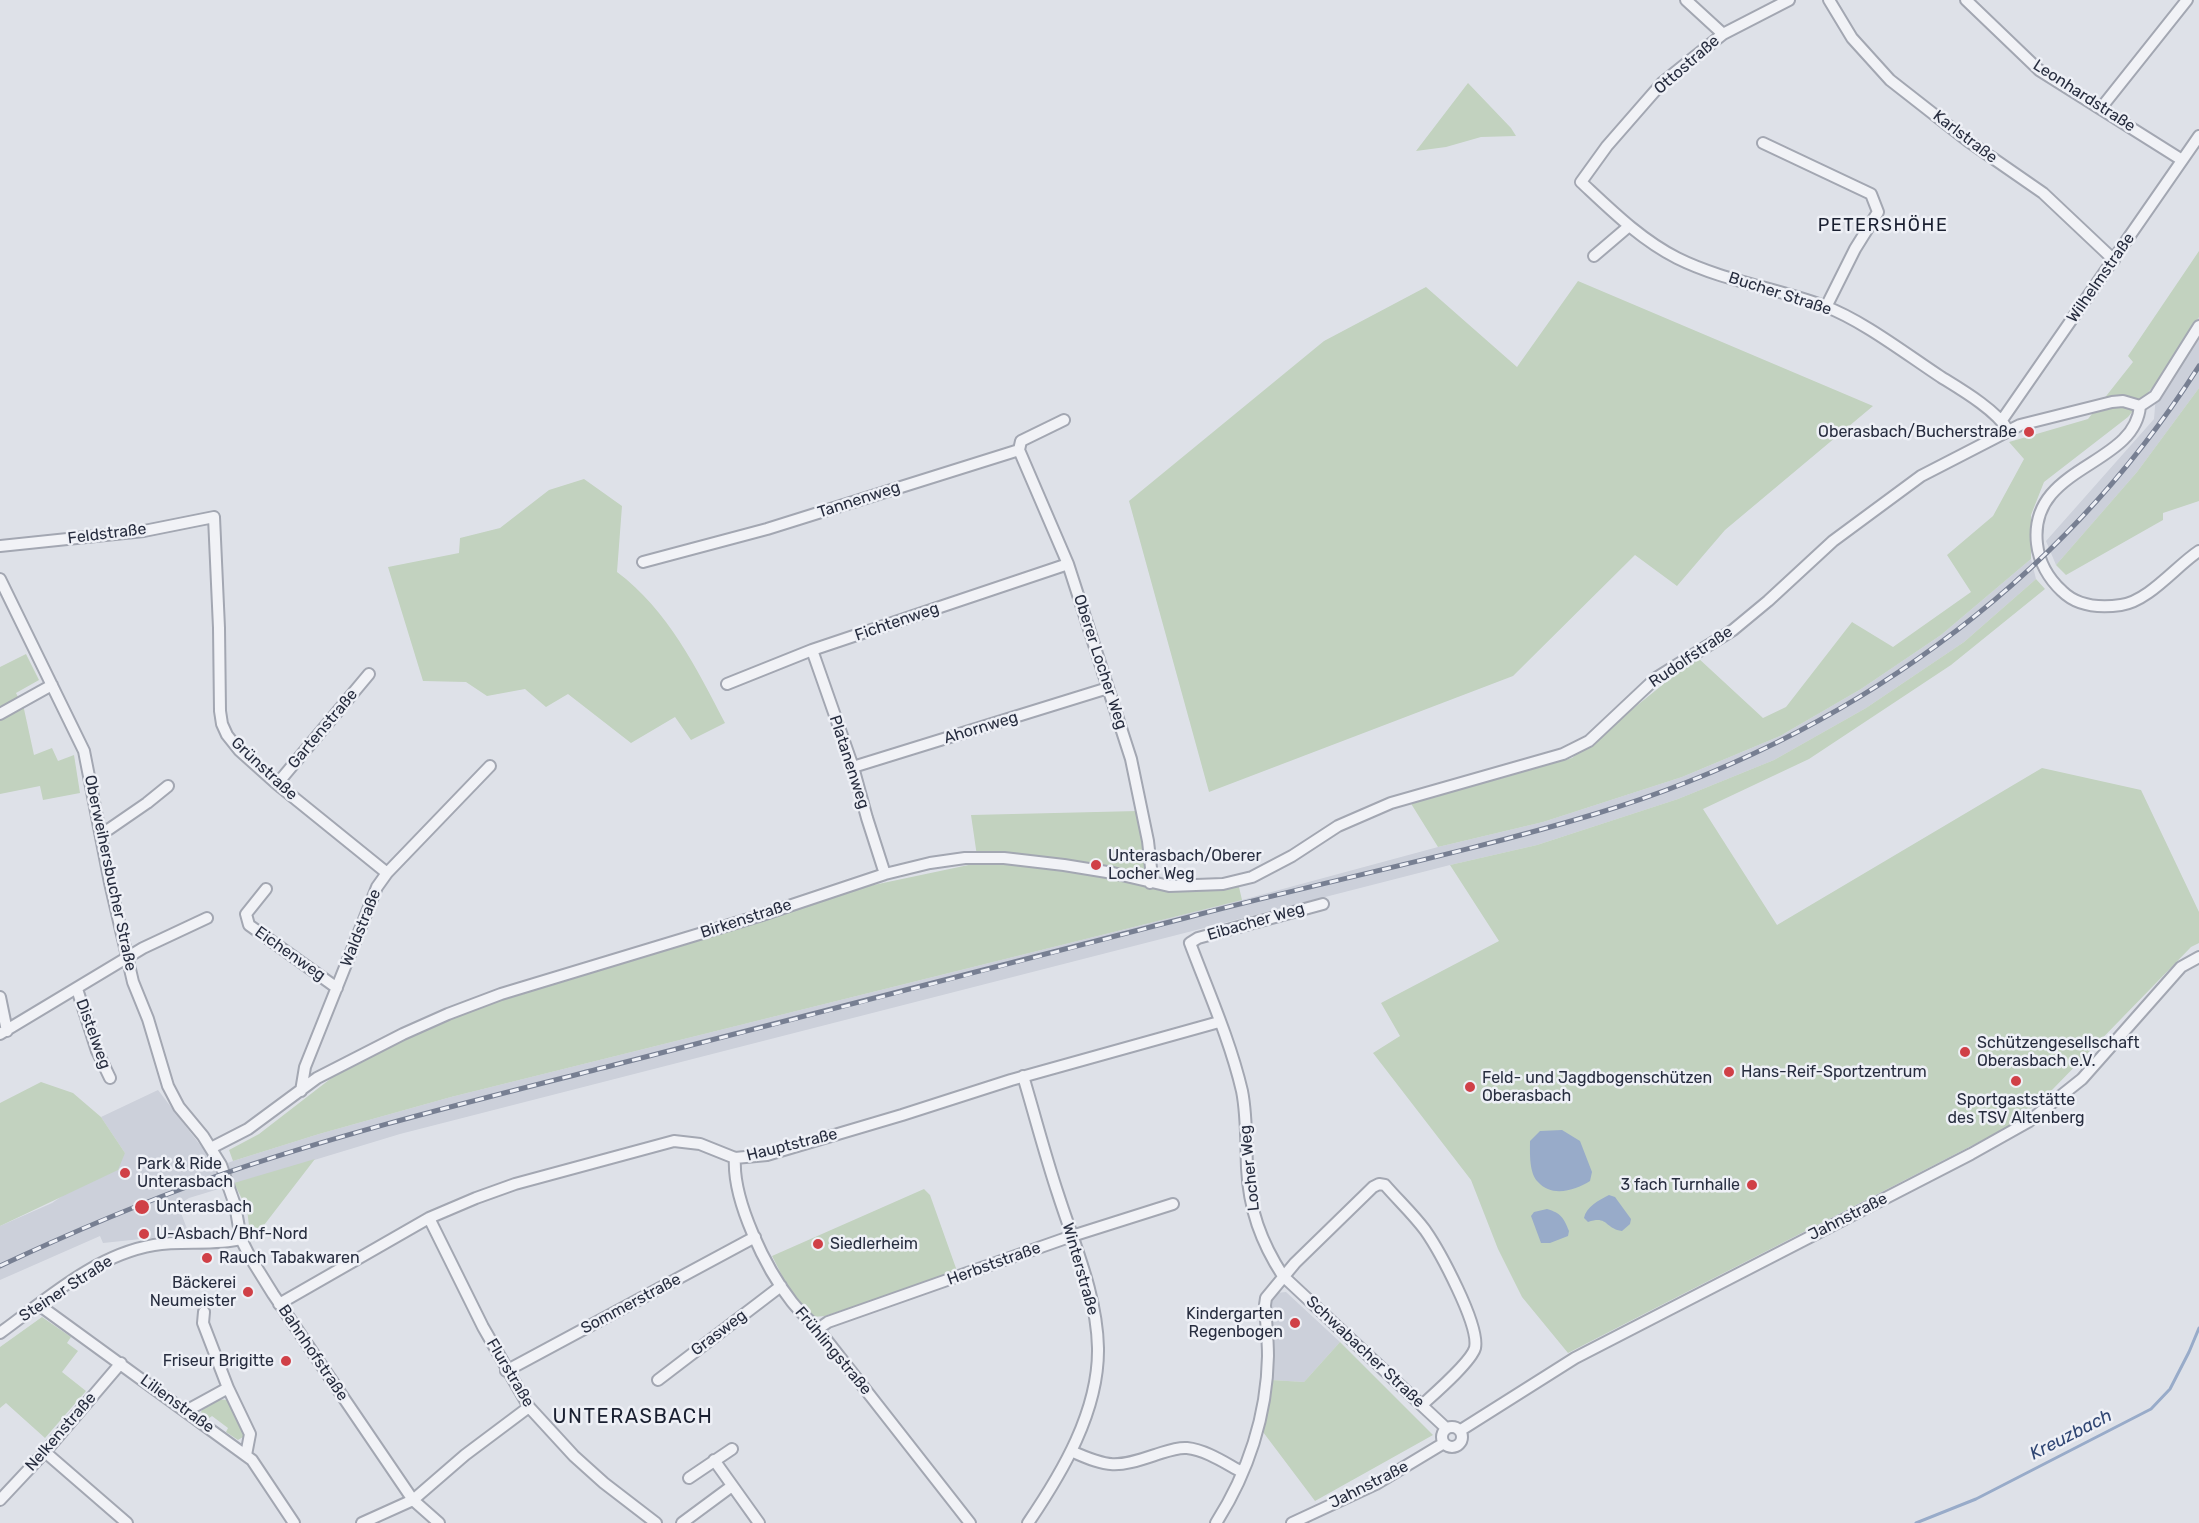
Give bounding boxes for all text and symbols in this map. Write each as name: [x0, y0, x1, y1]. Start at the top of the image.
street label: Ottostraße: [1650, 31, 1724, 99]
street label: Leonhardstraße: [2029, 56, 2139, 136]
street label: Karlstraße: [1929, 107, 2001, 167]
district label: PETERSHÖHE: [1818, 215, 1948, 237]
street label: Wilhelmstraße: [2063, 230, 2139, 326]
street label: Bucher Straße: [1726, 268, 1834, 320]
place label: Oberasbach/Bucherstraße: [1818, 422, 2017, 442]
marker: Oberasbach/Bucherstraße: [2022, 425, 2036, 439]
street label: Tannenweg: [815, 478, 903, 522]
street label: Feldstraße: [67, 520, 147, 548]
street label: Oberer Locher Weg: [1069, 592, 1131, 732]
street label: Fichtenweg: [852, 599, 942, 645]
street label: Rudolfstraße: [1646, 622, 1736, 692]
street label: Gartenstraße: [284, 685, 362, 773]
street label: Ahornweg: [942, 708, 1020, 748]
street label: Platanenweg: [825, 713, 873, 811]
street label: Grünstraße: [227, 733, 301, 805]
street label: Oberweihersbucher Straße: [80, 773, 140, 973]
place label: Unterasbach/Oberer Locher Weg: [1108, 846, 1262, 884]
marker: Unterasbach/Oberer Locher Weg: [1089, 858, 1103, 872]
street label: Waldstraße: [337, 886, 385, 970]
street label: Birkenstraße: [698, 895, 794, 943]
street label: Eibacher Weg: [1205, 899, 1307, 945]
street label: Eichenweg: [251, 923, 329, 985]
street label: Distelweg: [71, 996, 115, 1072]
place label: Schützengesellschaft Oberasbach e.V.: [1977, 1033, 2139, 1071]
marker: Schützengesellschaft Oberasbach e.V.: [1958, 1045, 1972, 1059]
place label: Hans-Reif-Sportzentrum: [1741, 1062, 1927, 1082]
marker: Hans-Reif-Sportzentrum: [1722, 1065, 1736, 1079]
place label: Feld- und Jagdbogenschützen Oberasbach: [1482, 1068, 1712, 1106]
marker: Sportgaststätte des TSV Altenberg: [2009, 1074, 2023, 1088]
marker: Feld- und Jagdbogenschützen Oberasbach: [1463, 1080, 1477, 1094]
place label: Sportgaststätte des TSV Altenberg: [1947, 1090, 2085, 1128]
street label: Hauptstraße: [744, 1124, 840, 1166]
street label: Locher Weg: [1236, 1124, 1264, 1212]
place label: Park & Ride Unterasbach: [137, 1154, 233, 1192]
marker: Park & Ride Unterasbach: [118, 1166, 132, 1180]
place label: 3 fach Turnhalle: [1620, 1175, 1740, 1195]
marker: 3 fach Turnhalle: [1745, 1178, 1759, 1192]
street label: Jahnstraße: [1805, 1189, 1891, 1245]
place label: Unterasbach: [156, 1197, 252, 1217]
marker: Unterasbach: [133, 1198, 151, 1216]
street label: Winterstraße: [1058, 1221, 1102, 1317]
place label: U-Asbach/Bhf-Nord: [156, 1224, 308, 1244]
marker: U-Asbach/Bhf-Nord: [137, 1227, 151, 1241]
place label: Siedlerheim: [830, 1234, 918, 1254]
marker: Siedlerheim: [811, 1237, 825, 1251]
street label: Herbststraße: [945, 1238, 1043, 1290]
place label: Rauch Tabakwaren: [219, 1248, 360, 1268]
marker: Rauch Tabakwaren: [200, 1251, 214, 1265]
street label: Steiner Straße: [16, 1252, 116, 1326]
street label: Sommerstraße: [578, 1270, 684, 1338]
place label: Bäckerei Neumeister: [150, 1273, 236, 1311]
marker: Bäckerei Neumeister: [241, 1285, 255, 1299]
street label: Schwabacher Straße: [1302, 1292, 1428, 1412]
street label: Bahnhofstraße: [274, 1301, 352, 1405]
street label: Frühlingstraße: [791, 1303, 875, 1399]
place label: Kindergarten Regenbogen: [1186, 1304, 1283, 1342]
street label: Grasweg: [687, 1306, 751, 1360]
marker: Kindergarten Regenbogen: [1288, 1316, 1302, 1330]
street label: Flurstraße: [482, 1335, 538, 1411]
place label: Friseur Brigitte: [163, 1351, 274, 1371]
marker: Friseur Brigitte: [279, 1354, 293, 1368]
street label: Lilienstraße: [136, 1371, 218, 1437]
street label: Nelkenstraße: [22, 1389, 100, 1475]
district label: UNTERASBACH: [553, 1405, 713, 1429]
water label: Kreuzbach: [2026, 1405, 2116, 1465]
street label: Jahnstraße: [1326, 1457, 1412, 1513]

